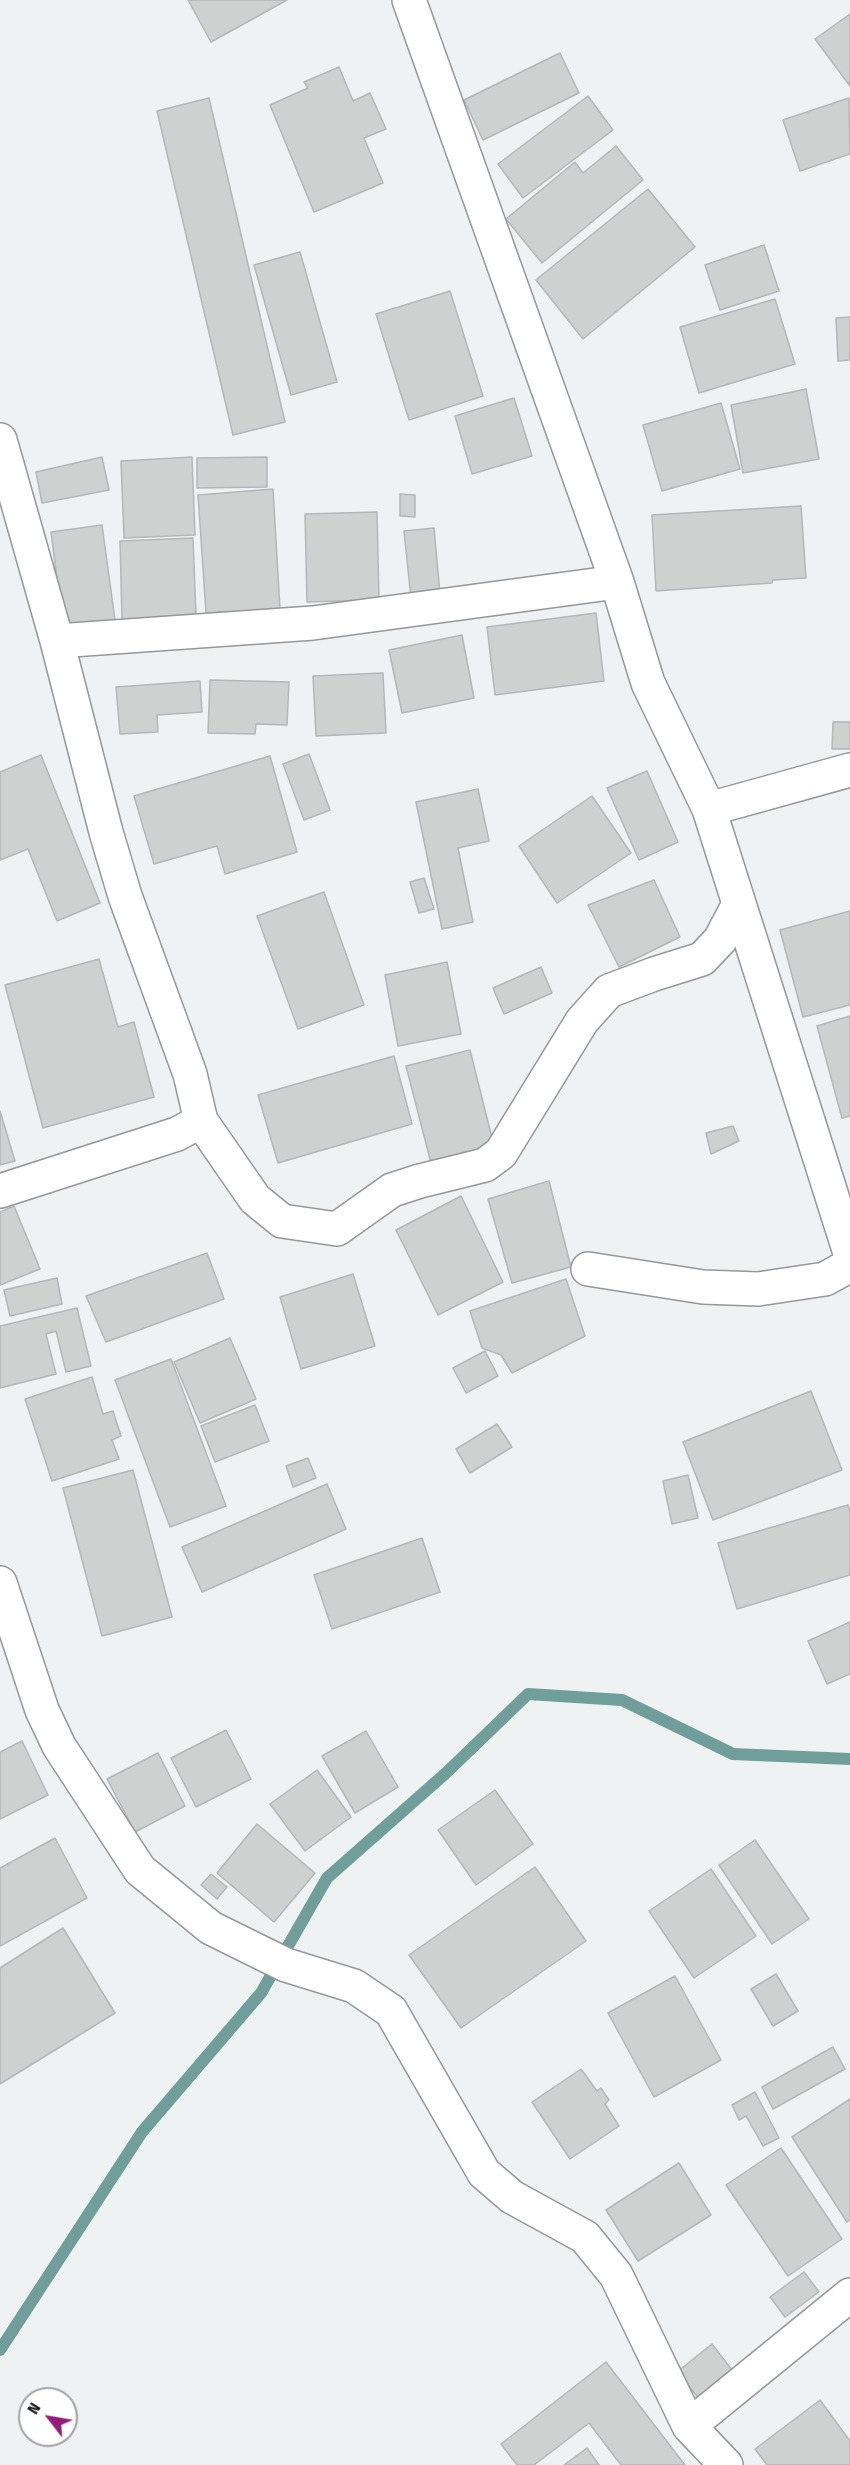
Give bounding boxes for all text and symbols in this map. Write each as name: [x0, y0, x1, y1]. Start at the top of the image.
north arrow: [18, 2387, 78, 2447]
text: N: [23, 2399, 44, 2418]

